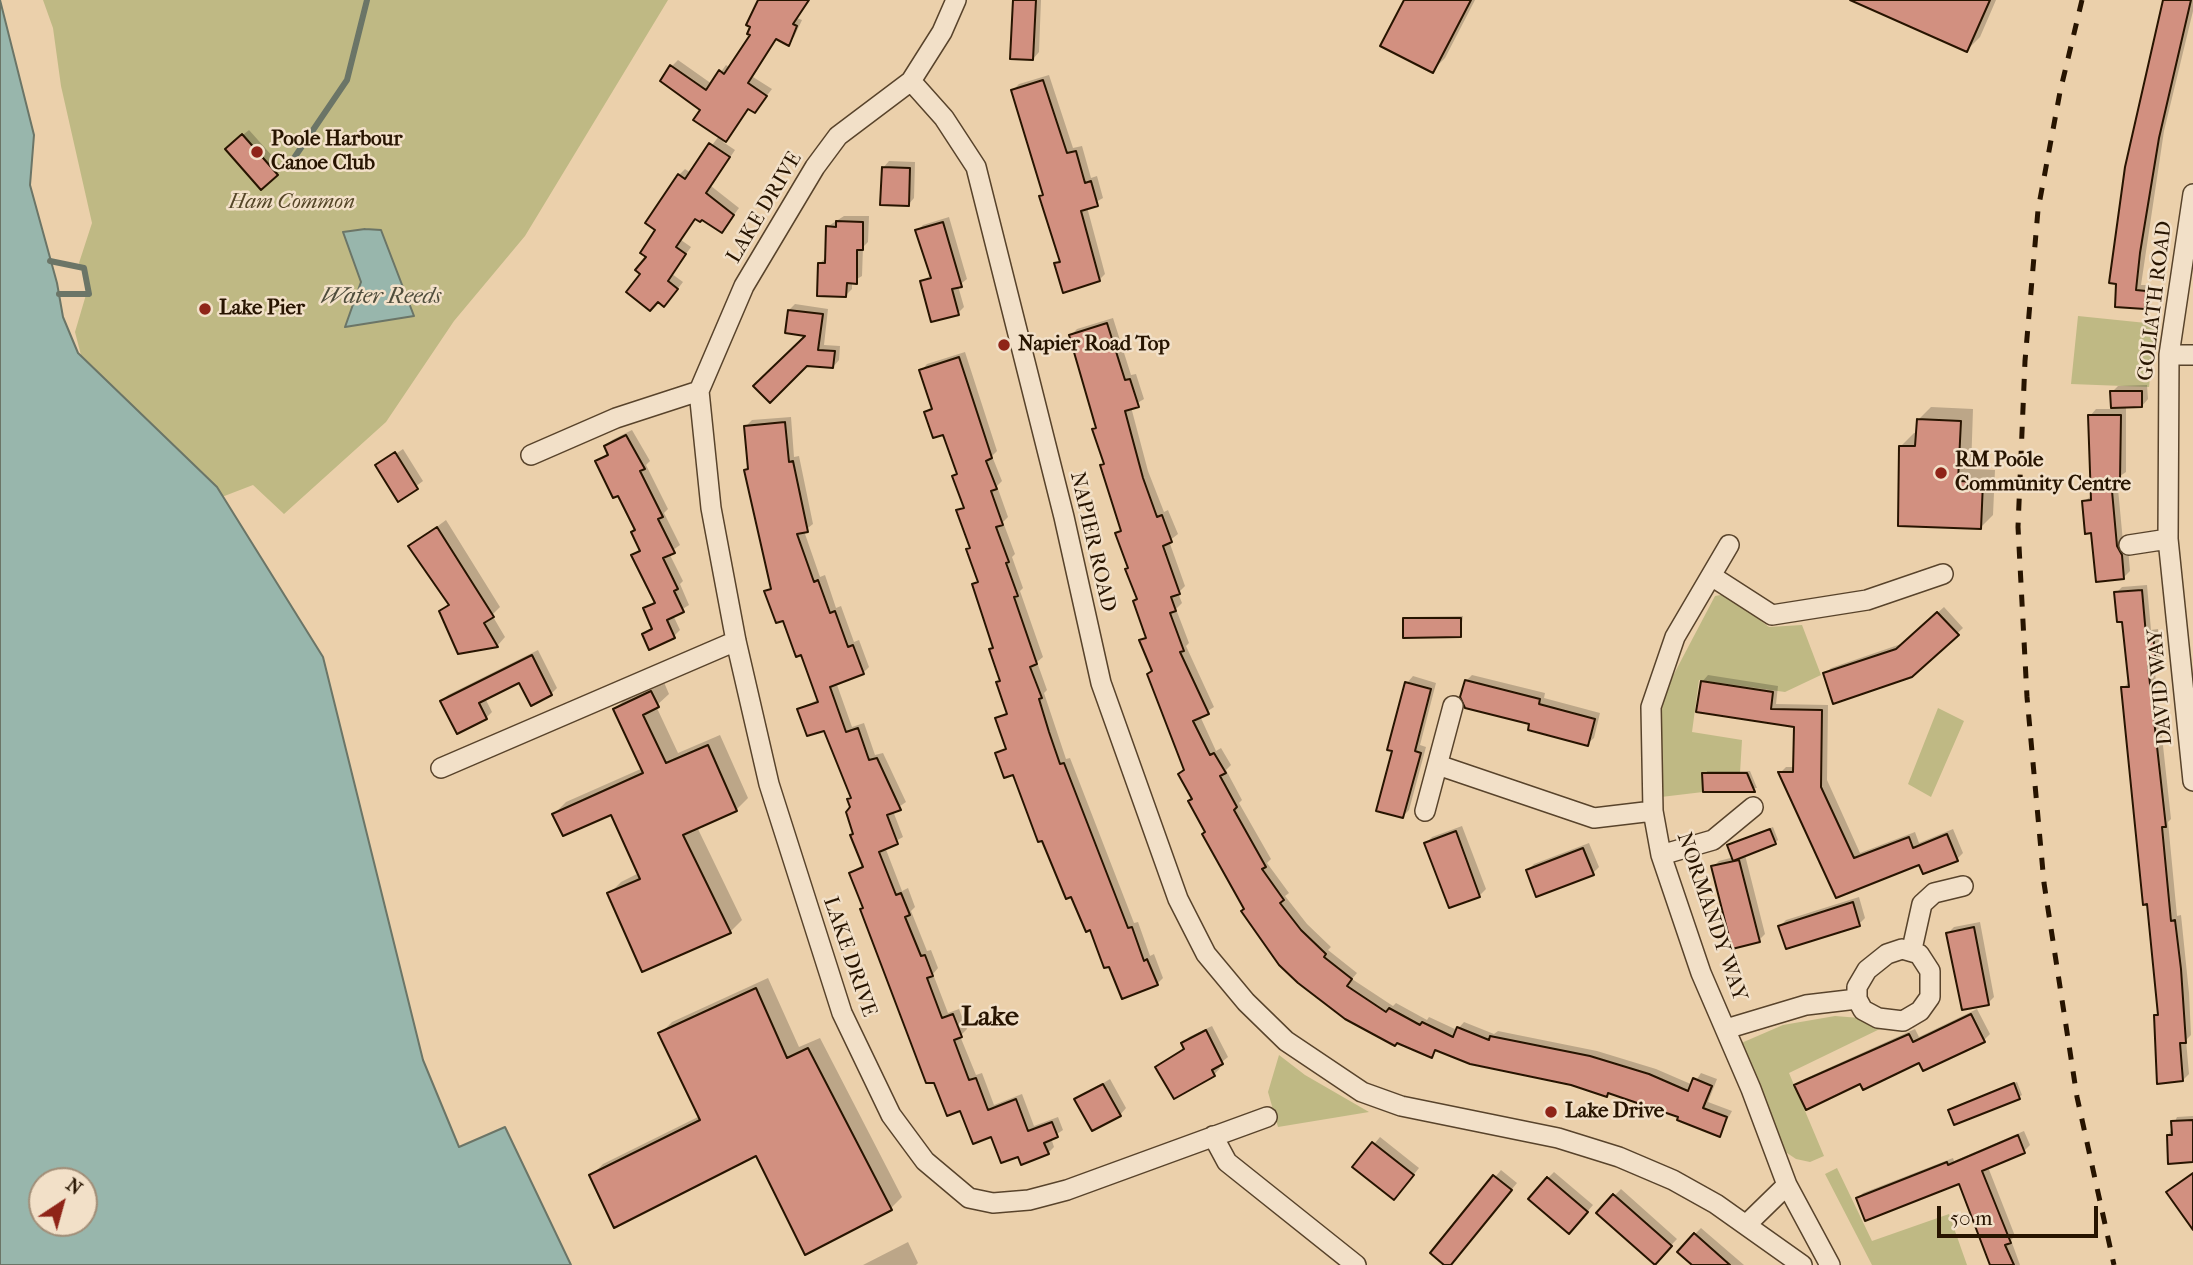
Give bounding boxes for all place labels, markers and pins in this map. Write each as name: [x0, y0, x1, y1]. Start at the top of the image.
place label: Poole Harbour Canoe Club: [271, 127, 402, 177]
marker: Poole Harbour Canoe Club: [249, 144, 265, 160]
place label: Lake Pier: [219, 296, 305, 322]
marker: Lake Pier: [197, 301, 213, 317]
place label: Napier Road Top: [1018, 332, 1170, 358]
marker: Napier Road Top: [996, 337, 1012, 353]
place label: RM Poole Community Centre: [1955, 448, 2131, 498]
marker: RM Poole Community Centre: [1933, 465, 1949, 481]
place label: Lake Drive: [1565, 1099, 1664, 1125]
marker: Lake Drive: [1543, 1104, 1559, 1120]

